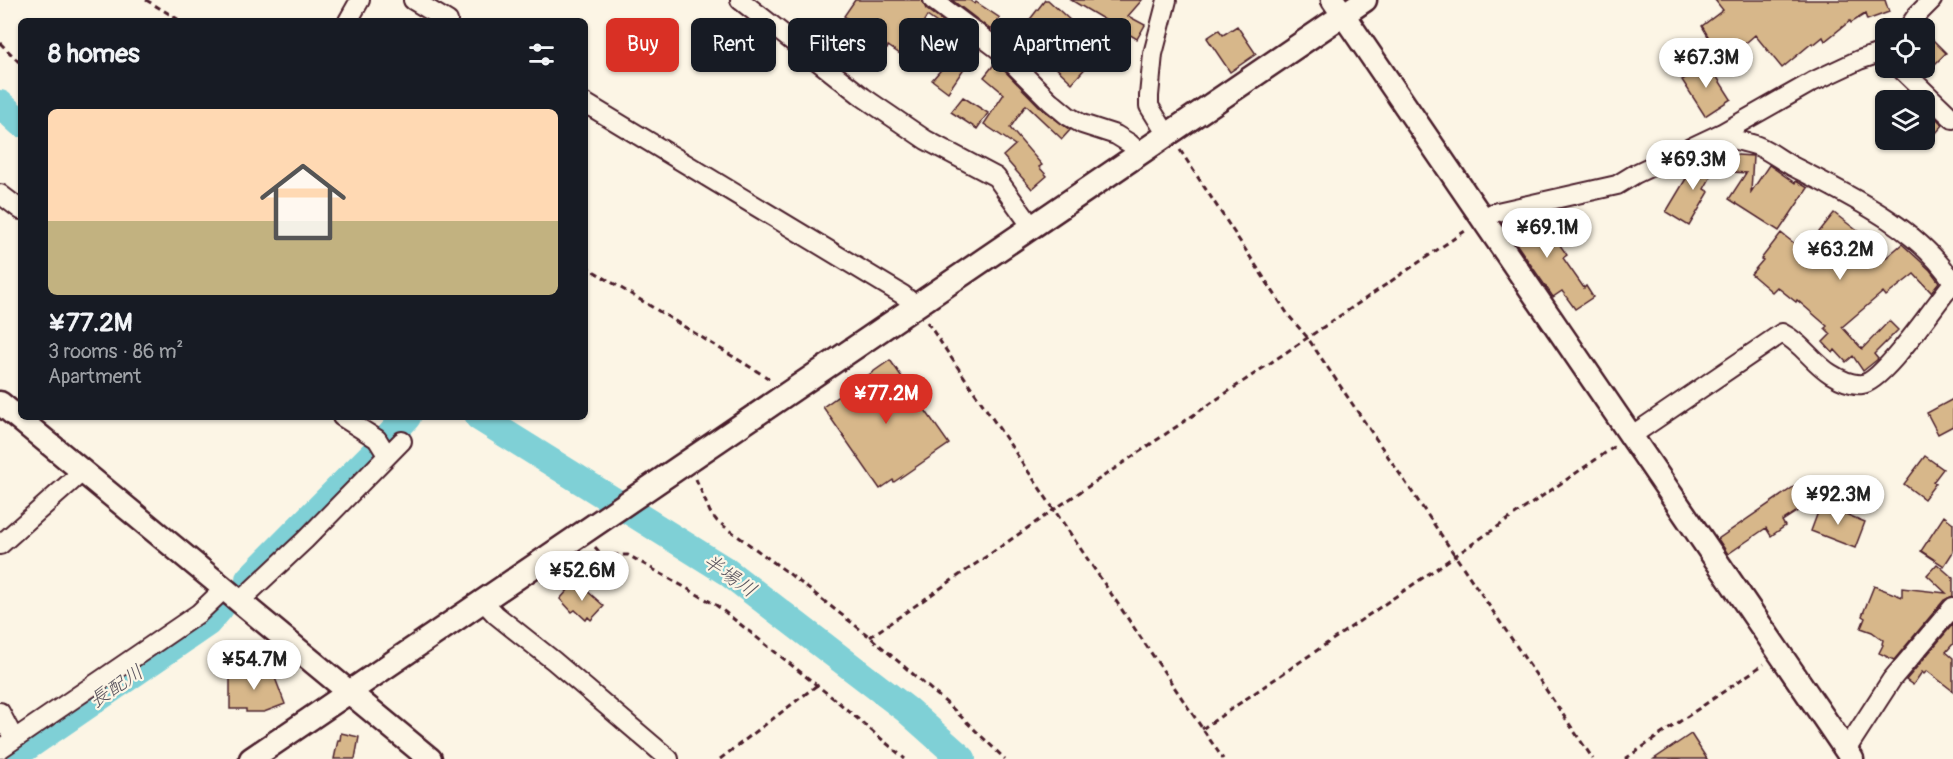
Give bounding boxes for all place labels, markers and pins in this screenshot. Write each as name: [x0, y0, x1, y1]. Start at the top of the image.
pin: ¥67.3M: [1657, 38, 1755, 89]
pin: ¥69.3M: [1644, 140, 1742, 191]
pin: ¥69.1M: [1498, 208, 1596, 259]
pin: ¥63.2M: [1791, 230, 1889, 281]
pin: ¥77.2M: [837, 374, 935, 425]
pin: ¥92.3M: [1789, 475, 1887, 526]
pin: ¥52.6M: [533, 551, 631, 602]
pin: ¥54.7M: [205, 640, 303, 691]

